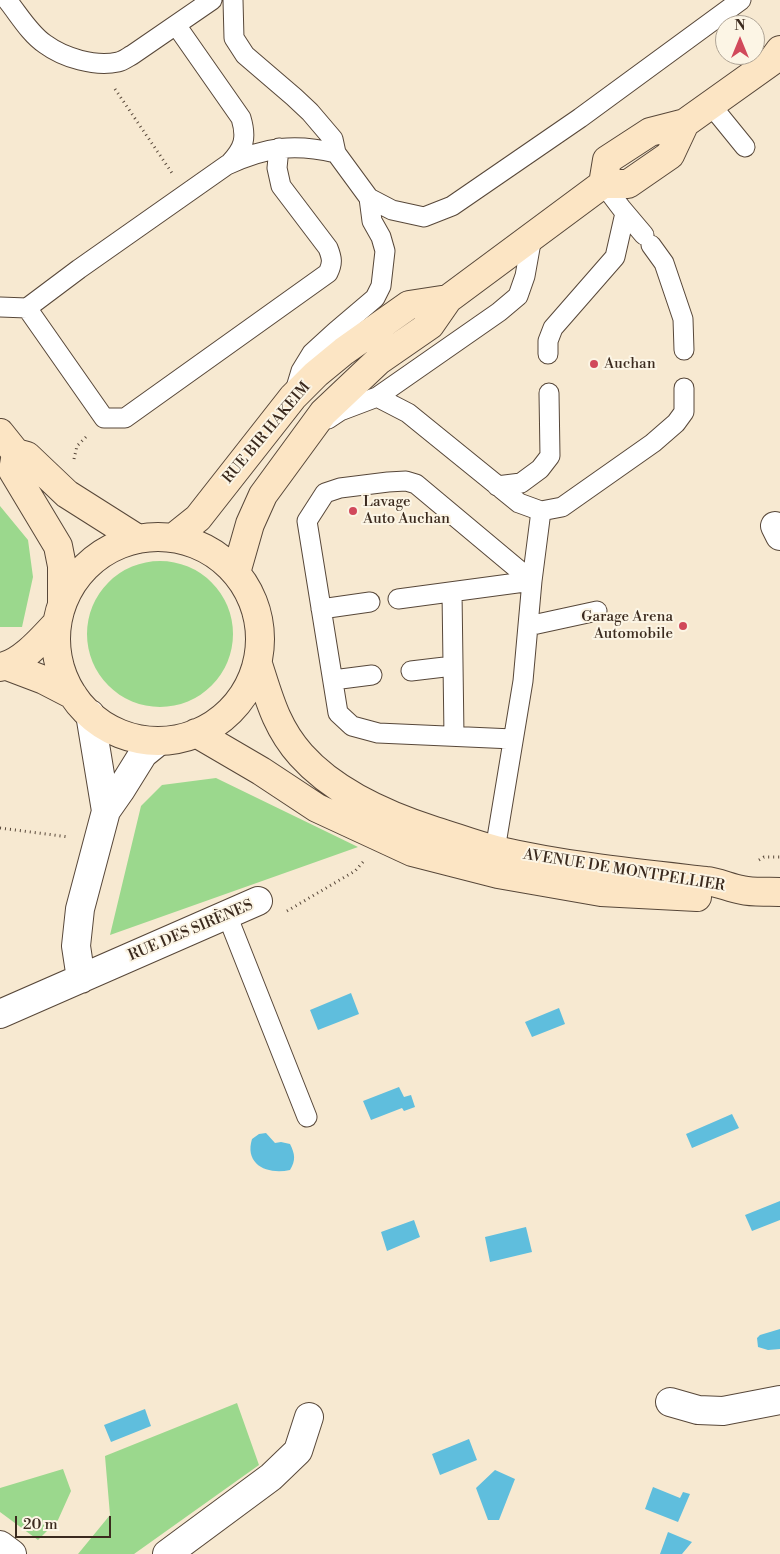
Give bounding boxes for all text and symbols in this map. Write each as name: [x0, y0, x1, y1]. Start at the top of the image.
north arrow: [715, 15, 765, 65]
text: N: [734, 17, 746, 35]
place label: Auchan: [604, 355, 656, 373]
marker: Auchan: [588, 358, 600, 370]
street label: RUE BIR HAKEIM: [219, 379, 315, 487]
place label: Lavage Auto Auchan: [363, 493, 450, 528]
marker: Lavage Auto Auchan: [347, 505, 359, 517]
place label: Garage Arena Automobile: [581, 608, 673, 643]
marker: Garage Arena Automobile: [677, 620, 689, 632]
street label: AVENUE DE MONTPELLIER: [522, 846, 726, 896]
street label: RUE DES SIRÈNES: [126, 897, 256, 965]
scale bar: [18, 1506, 114, 1538]
text: 20 m: [23, 1515, 58, 1534]

